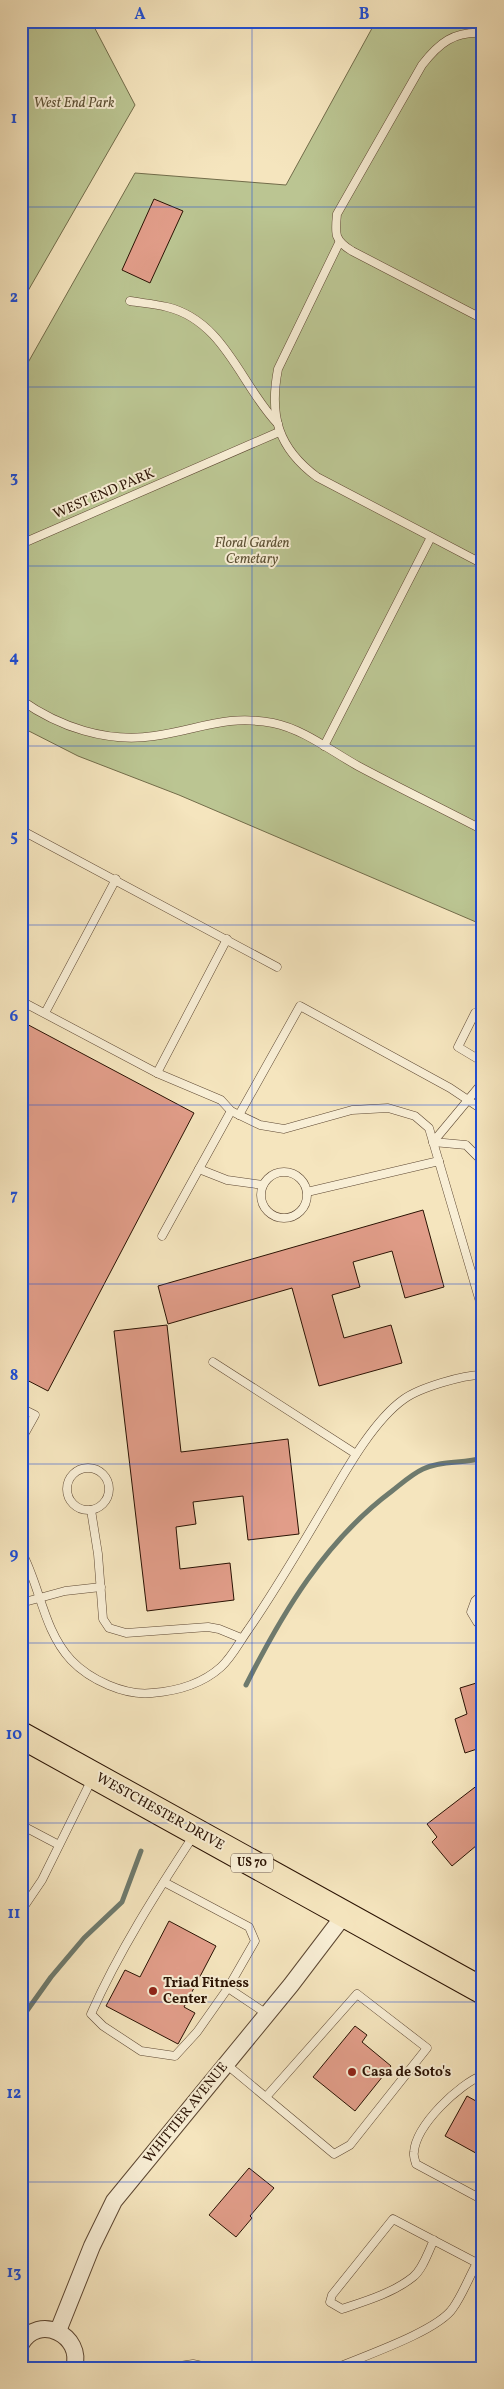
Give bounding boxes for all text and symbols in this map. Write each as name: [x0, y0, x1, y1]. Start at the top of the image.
text: A: [134, 4, 146, 26]
text: B: [359, 4, 370, 26]
park label: West End Park: [34, 94, 115, 113]
text: 1: [11, 108, 17, 130]
text: 2: [10, 287, 18, 309]
street label: WEST END PARK: [50, 464, 158, 524]
text: 3: [10, 467, 18, 489]
park label: Floral Garden Cemetary: [214, 534, 290, 569]
text: 4: [9, 647, 19, 669]
text: 5: [10, 826, 18, 848]
text: 6: [10, 1006, 19, 1028]
text: 7: [10, 1185, 18, 1207]
text: 8: [10, 1365, 18, 1387]
text: 9: [10, 1544, 19, 1566]
text: 10: [6, 1724, 22, 1746]
street label: WESTCHESTER DRIVE: [92, 1769, 228, 1855]
road number: US 70: [231, 1854, 273, 1872]
text: 11: [8, 1903, 20, 1925]
place label: Triad Fitness Center: [163, 1974, 249, 2009]
marker: Triad Fitness Center: [147, 1985, 159, 1997]
street label: WHITTIER AVENUE: [139, 2058, 233, 2168]
place label: Casa de Soto's: [362, 2063, 451, 2082]
marker: Casa de Soto's: [346, 2066, 358, 2078]
text: 12: [7, 2083, 21, 2105]
text: 13: [7, 2262, 21, 2284]

